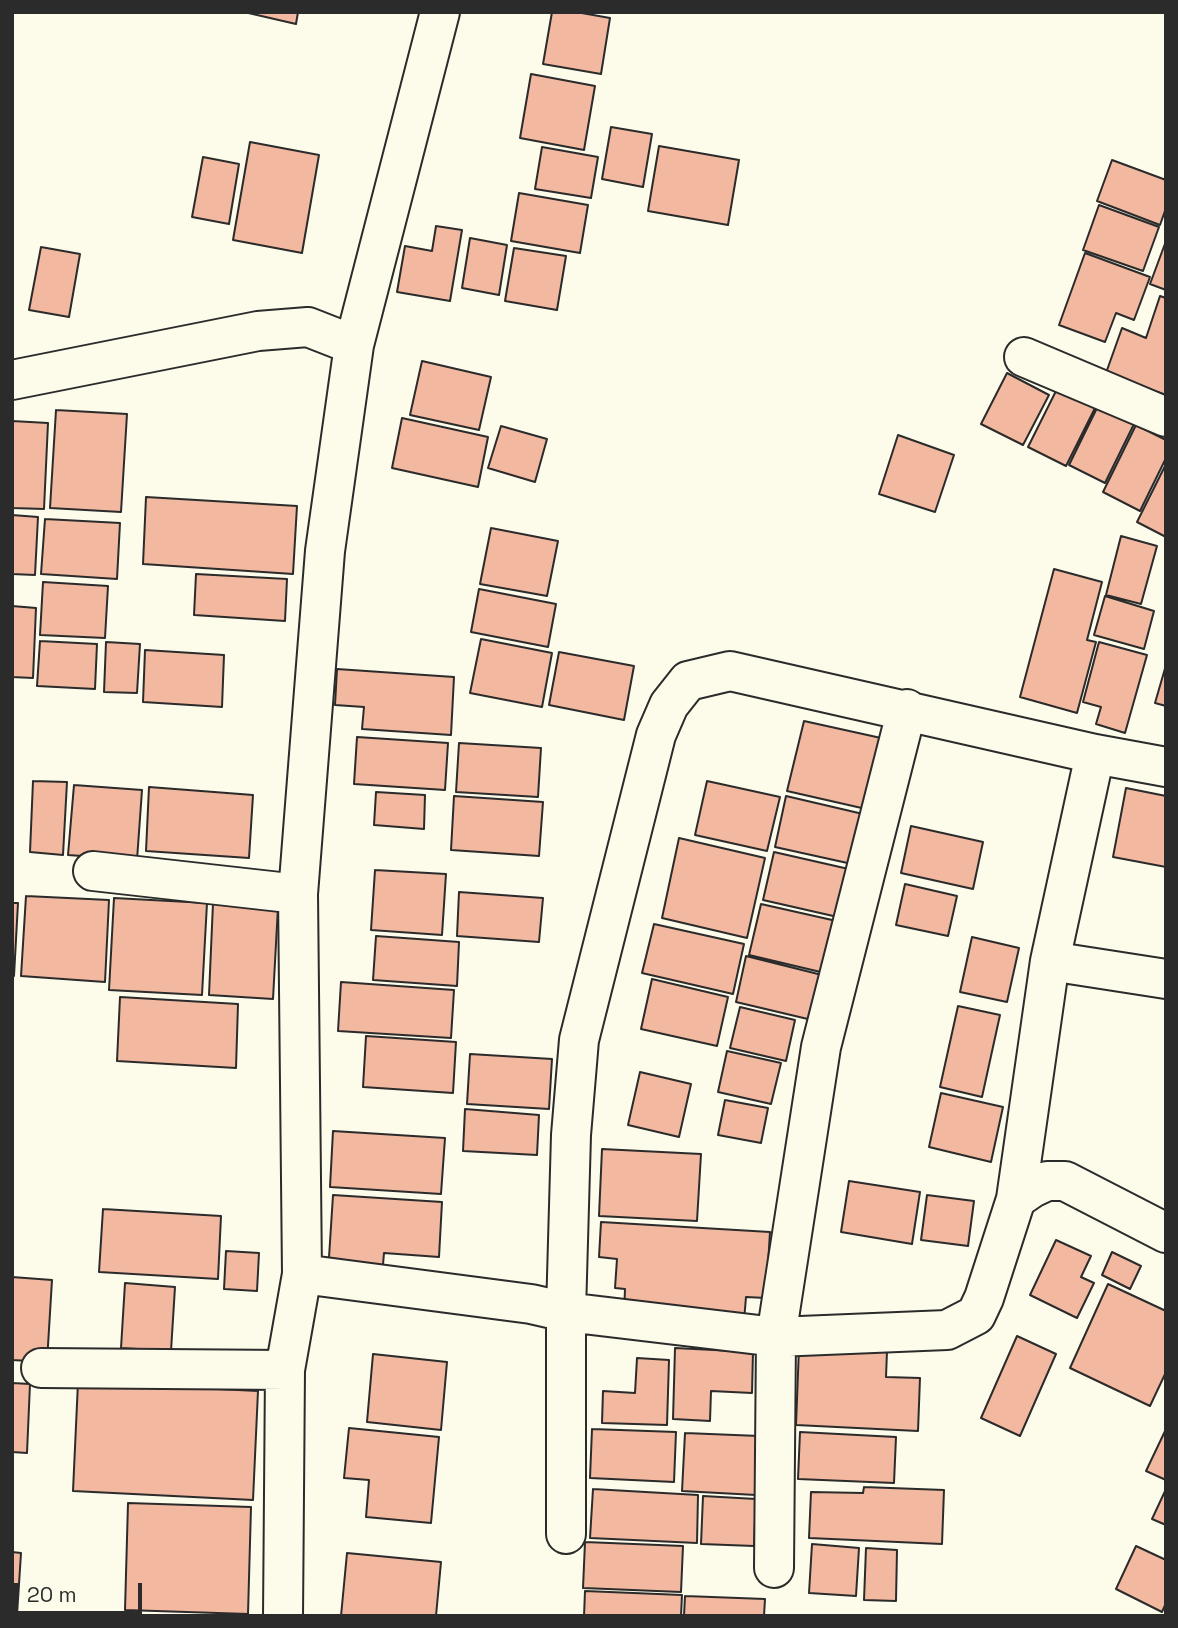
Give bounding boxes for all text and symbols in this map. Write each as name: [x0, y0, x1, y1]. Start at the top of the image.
scale bar: [18, 1568, 145, 1612]
text: 20 m: [27, 1581, 77, 1608]

